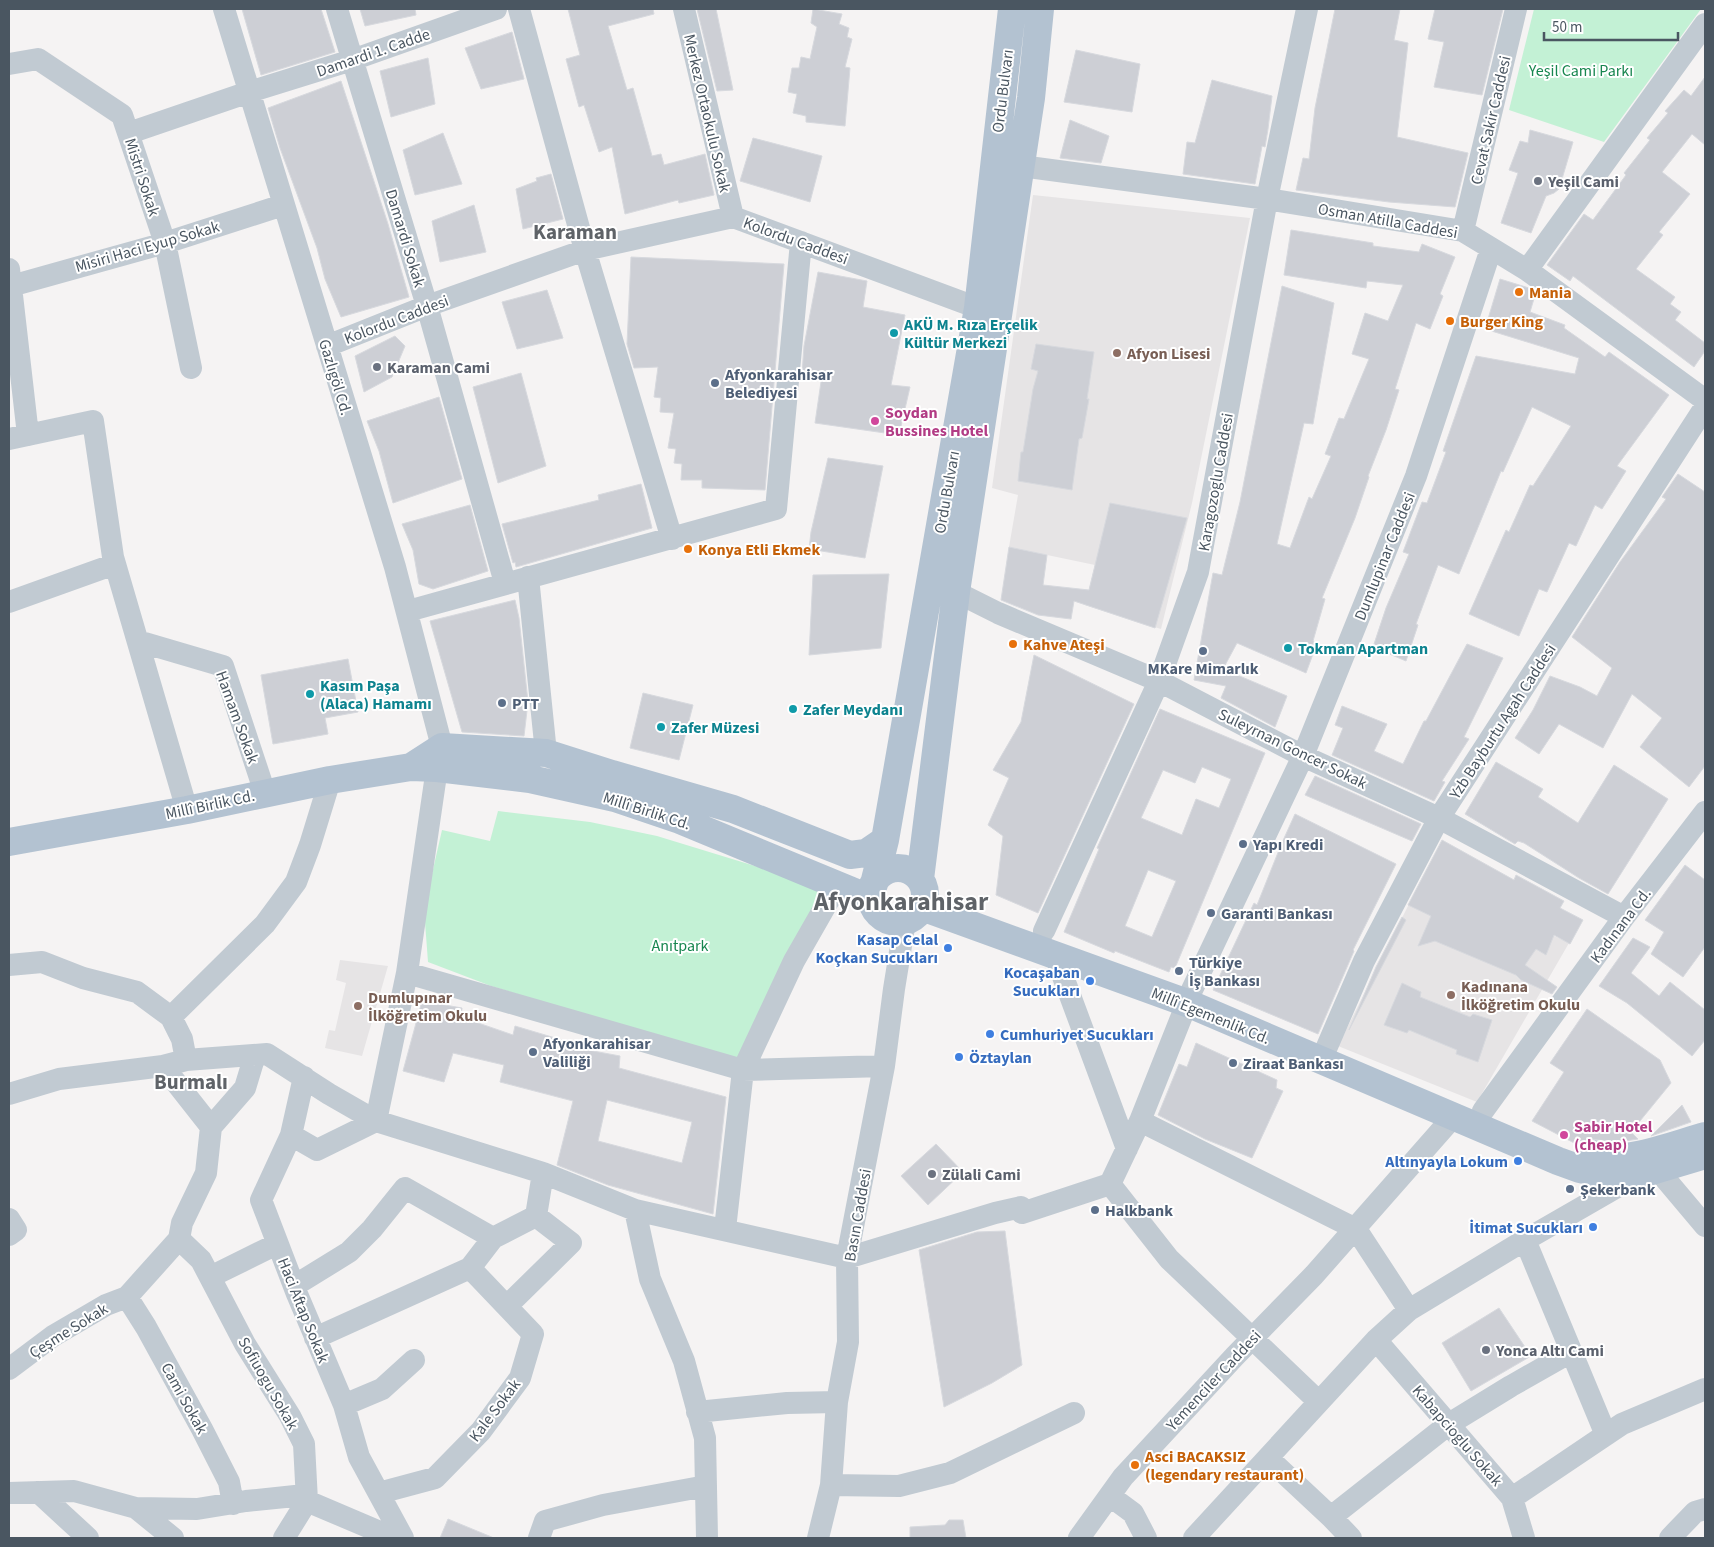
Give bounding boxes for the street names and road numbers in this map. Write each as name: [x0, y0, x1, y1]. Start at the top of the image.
street label: Damardi 1. Cadde: [314, 23, 433, 83]
street label: Merkez Ortaokulu Sokak: [678, 32, 736, 195]
street label: Ordu Bulvarı: [987, 48, 1019, 134]
street label: Cevat Sakir Caddesi: [1465, 54, 1516, 187]
street label: Mistri Sokak: [119, 135, 165, 219]
street label: Damardi Sokak: [380, 186, 430, 290]
street label: Osman Atilla Caddesi: [1316, 198, 1459, 244]
street label: Kolordu Caddesi: [740, 212, 851, 270]
street label: Misiri Haci Eyup Sokak: [72, 216, 222, 278]
street label: Kolordu Caddesi: [341, 290, 452, 350]
street label: Gazlıgöl Cd.: [313, 337, 357, 418]
street label: Karagozoglu Caddesi: [1193, 411, 1239, 553]
street label: Ordu Bulvarı: [929, 449, 965, 535]
street label: Dumlupinar Caddesi: [1349, 489, 1421, 624]
street label: Yzb Bayburtu Agah Caddesi: [1444, 640, 1561, 804]
street label: Hamam Sokak: [210, 668, 264, 767]
street label: Suleyrnan Goncer Sokak: [1214, 703, 1371, 795]
street label: Millî Birlik Cd.: [163, 785, 257, 825]
street label: Millî Birlik Cd.: [600, 786, 693, 835]
street label: Kadınana Cd.: [1585, 883, 1656, 968]
street label: Millî Egemenlik Cd.: [1148, 982, 1273, 1050]
street label: Basın Caddesi: [839, 1167, 877, 1263]
street label: Haci Aftap Sokak: [272, 1254, 334, 1366]
street label: Çeşme Sokak: [25, 1298, 112, 1364]
street label: Yemenciler Caddesi: [1161, 1325, 1266, 1437]
street label: Sofiuogu Sokak: [233, 1333, 304, 1434]
street label: Cami Sokak: [155, 1359, 213, 1438]
street label: Kale Sokak: [464, 1375, 526, 1447]
street label: Kabapcioglu Sokak: [1407, 1380, 1508, 1491]

